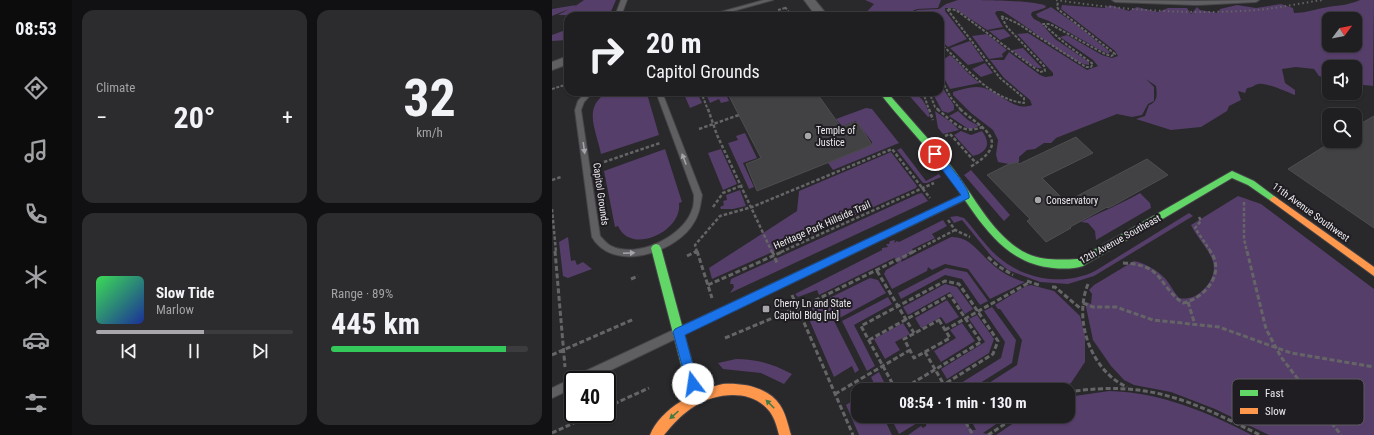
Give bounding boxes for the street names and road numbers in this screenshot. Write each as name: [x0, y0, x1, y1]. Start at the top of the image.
street label: Capitol Grounds: [591, 162, 611, 227]
street label: 11th Avenue Southwest: [1270, 180, 1352, 244]
street label: Heritage Park Hillside Trail: [772, 199, 872, 251]
street label: 12th Avenue Southeast: [1078, 212, 1162, 266]

